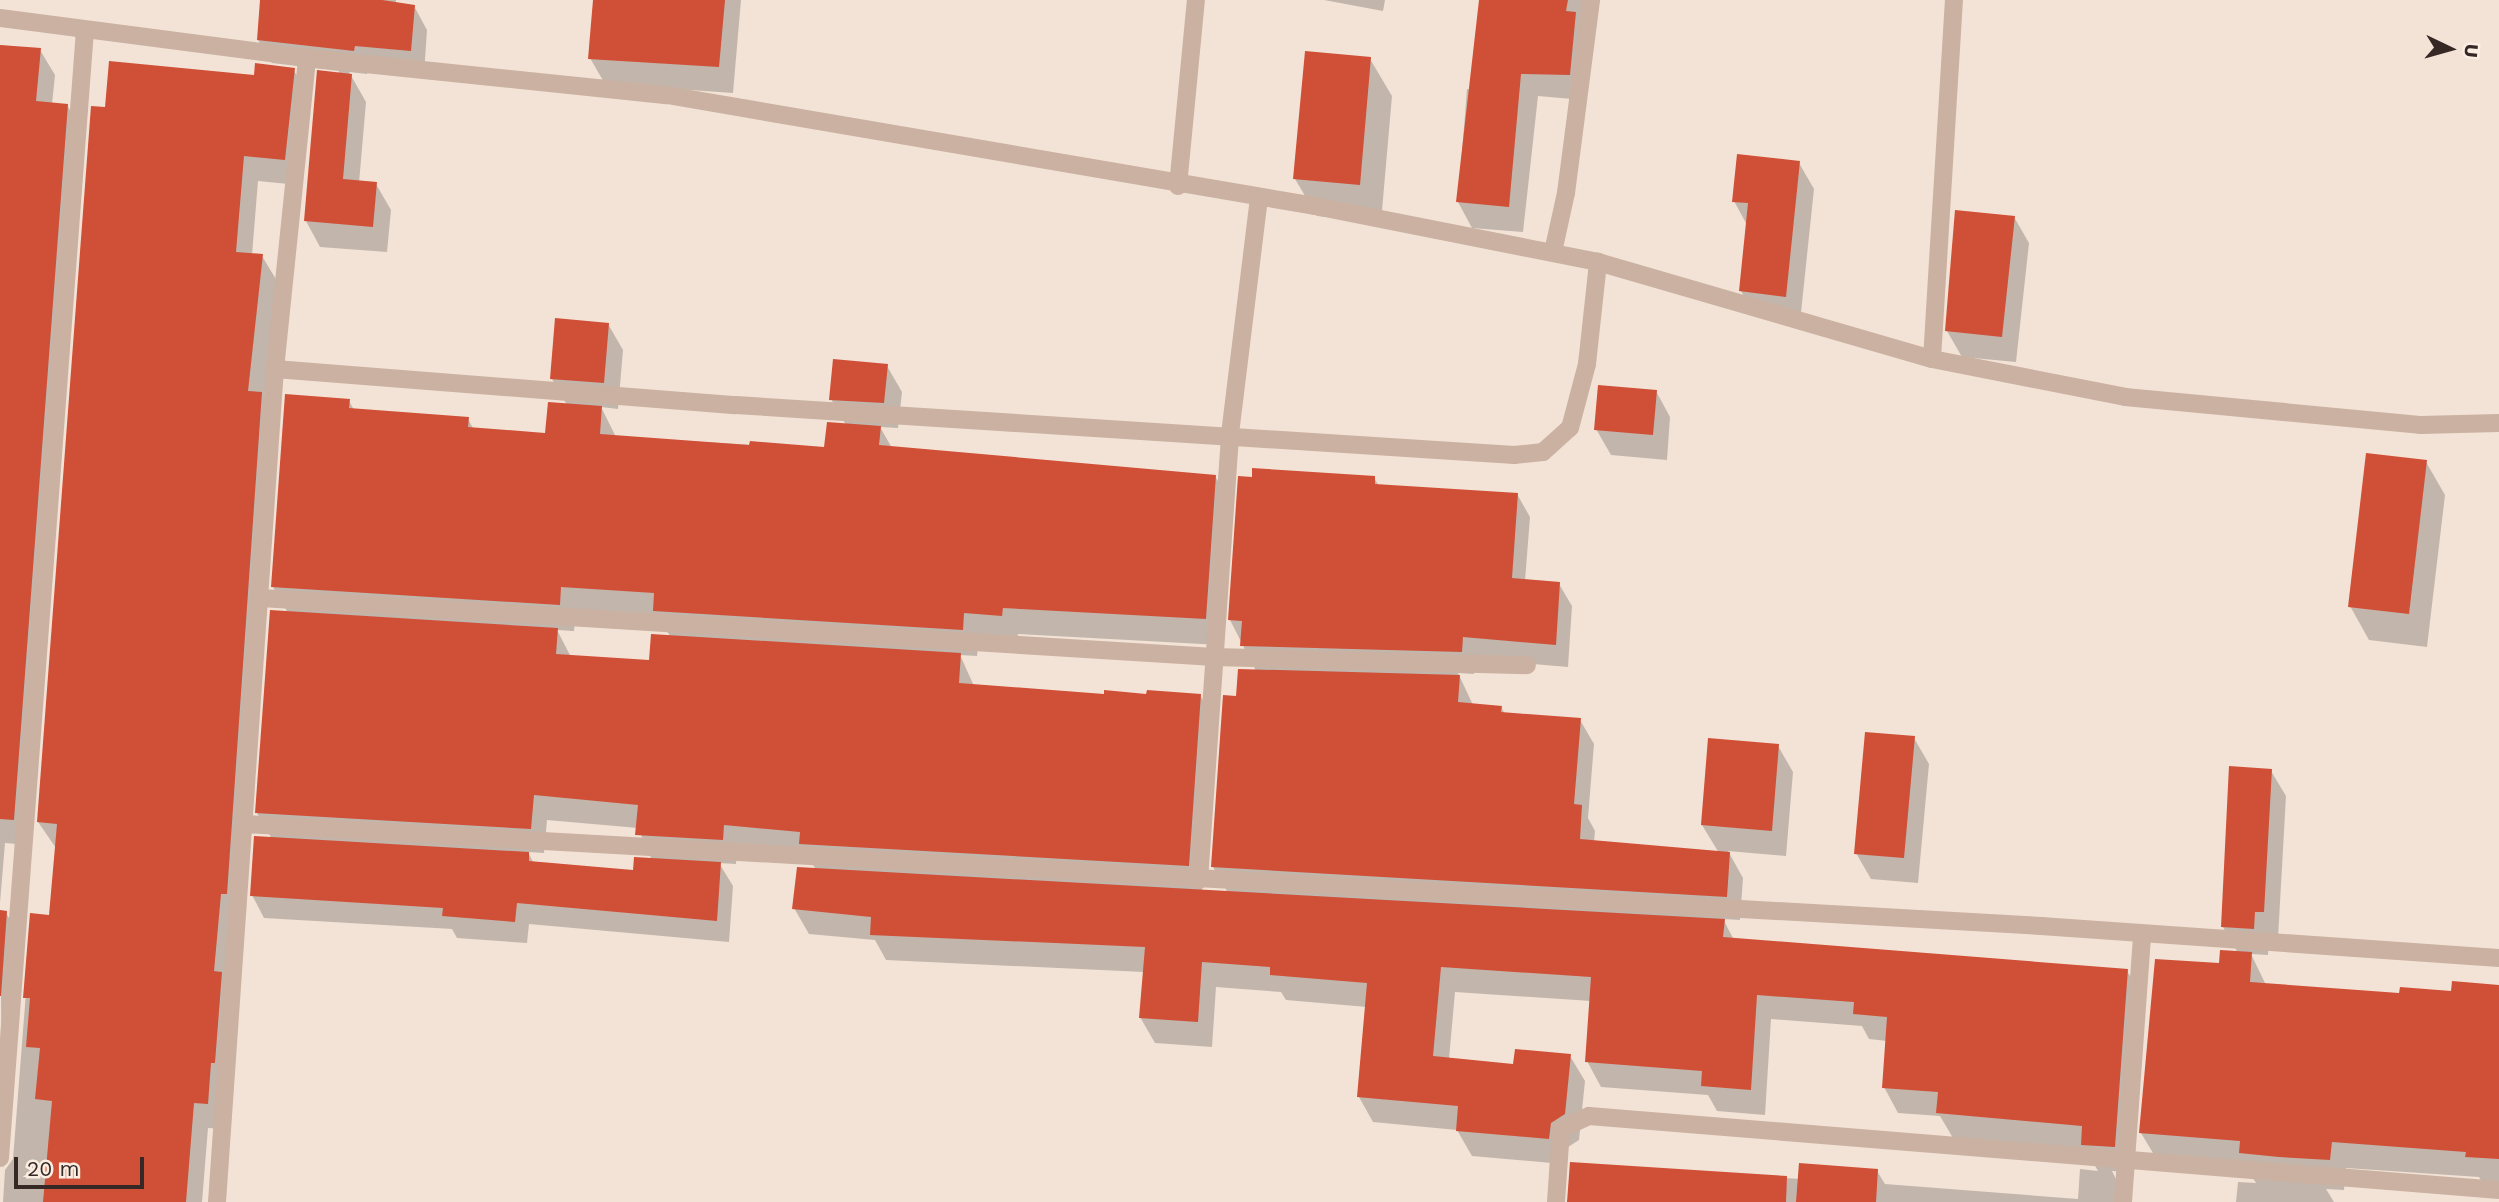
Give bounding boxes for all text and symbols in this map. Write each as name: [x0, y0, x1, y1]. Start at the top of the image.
north arrow: [2415, 14, 2485, 84]
text: U: [2459, 43, 2483, 59]
scale bar: [18, 1142, 147, 1186]
text: 20 m: [27, 1156, 79, 1181]

